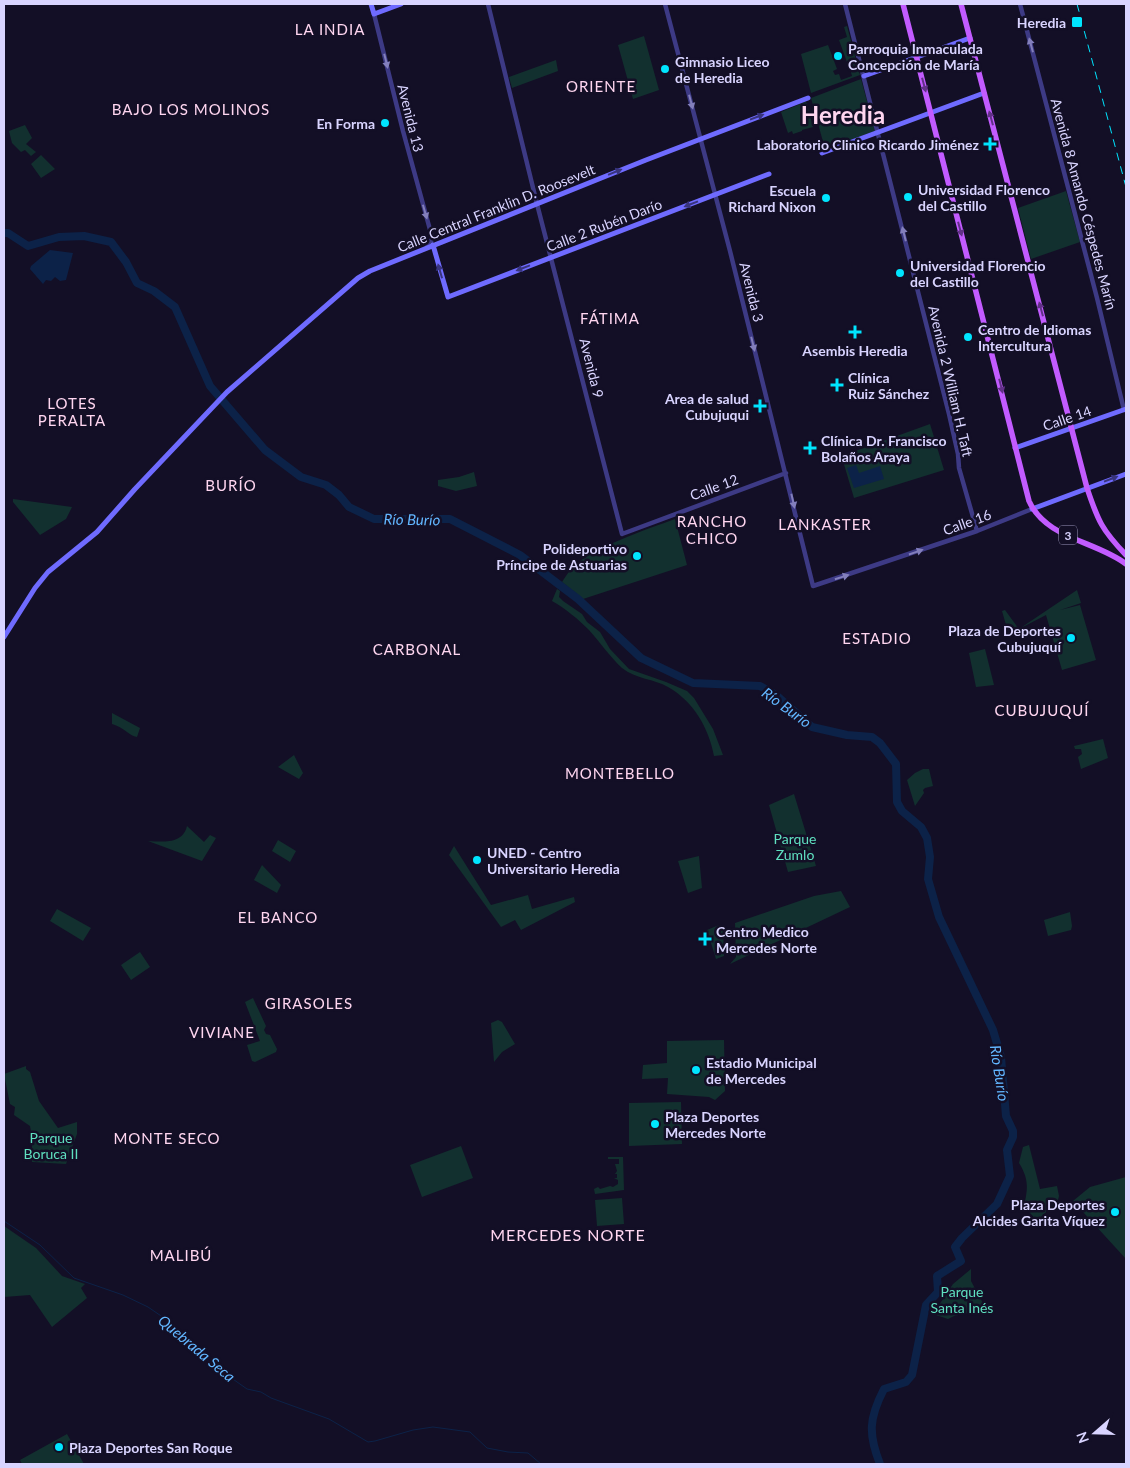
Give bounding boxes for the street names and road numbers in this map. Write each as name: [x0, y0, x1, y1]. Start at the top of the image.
street label: Avenida 13: [394, 82, 428, 154]
street label: Avenida 8 Amando Céspedes Marín: [1048, 96, 1120, 312]
street label: Calle Central Franklin D. Roosevelt: [395, 160, 597, 256]
street label: Calle 2 Rubén Darío: [544, 195, 664, 255]
street label: Avenida 3: [736, 260, 768, 324]
street label: Avenida 2 William H. Taft: [925, 304, 977, 459]
street label: Avenida 9: [576, 336, 608, 400]
street label: Calle 14: [1041, 402, 1093, 434]
street label: Calle 12: [688, 470, 740, 504]
street label: Calle 16: [941, 505, 993, 539]
road number: 3: [1059, 526, 1077, 544]

